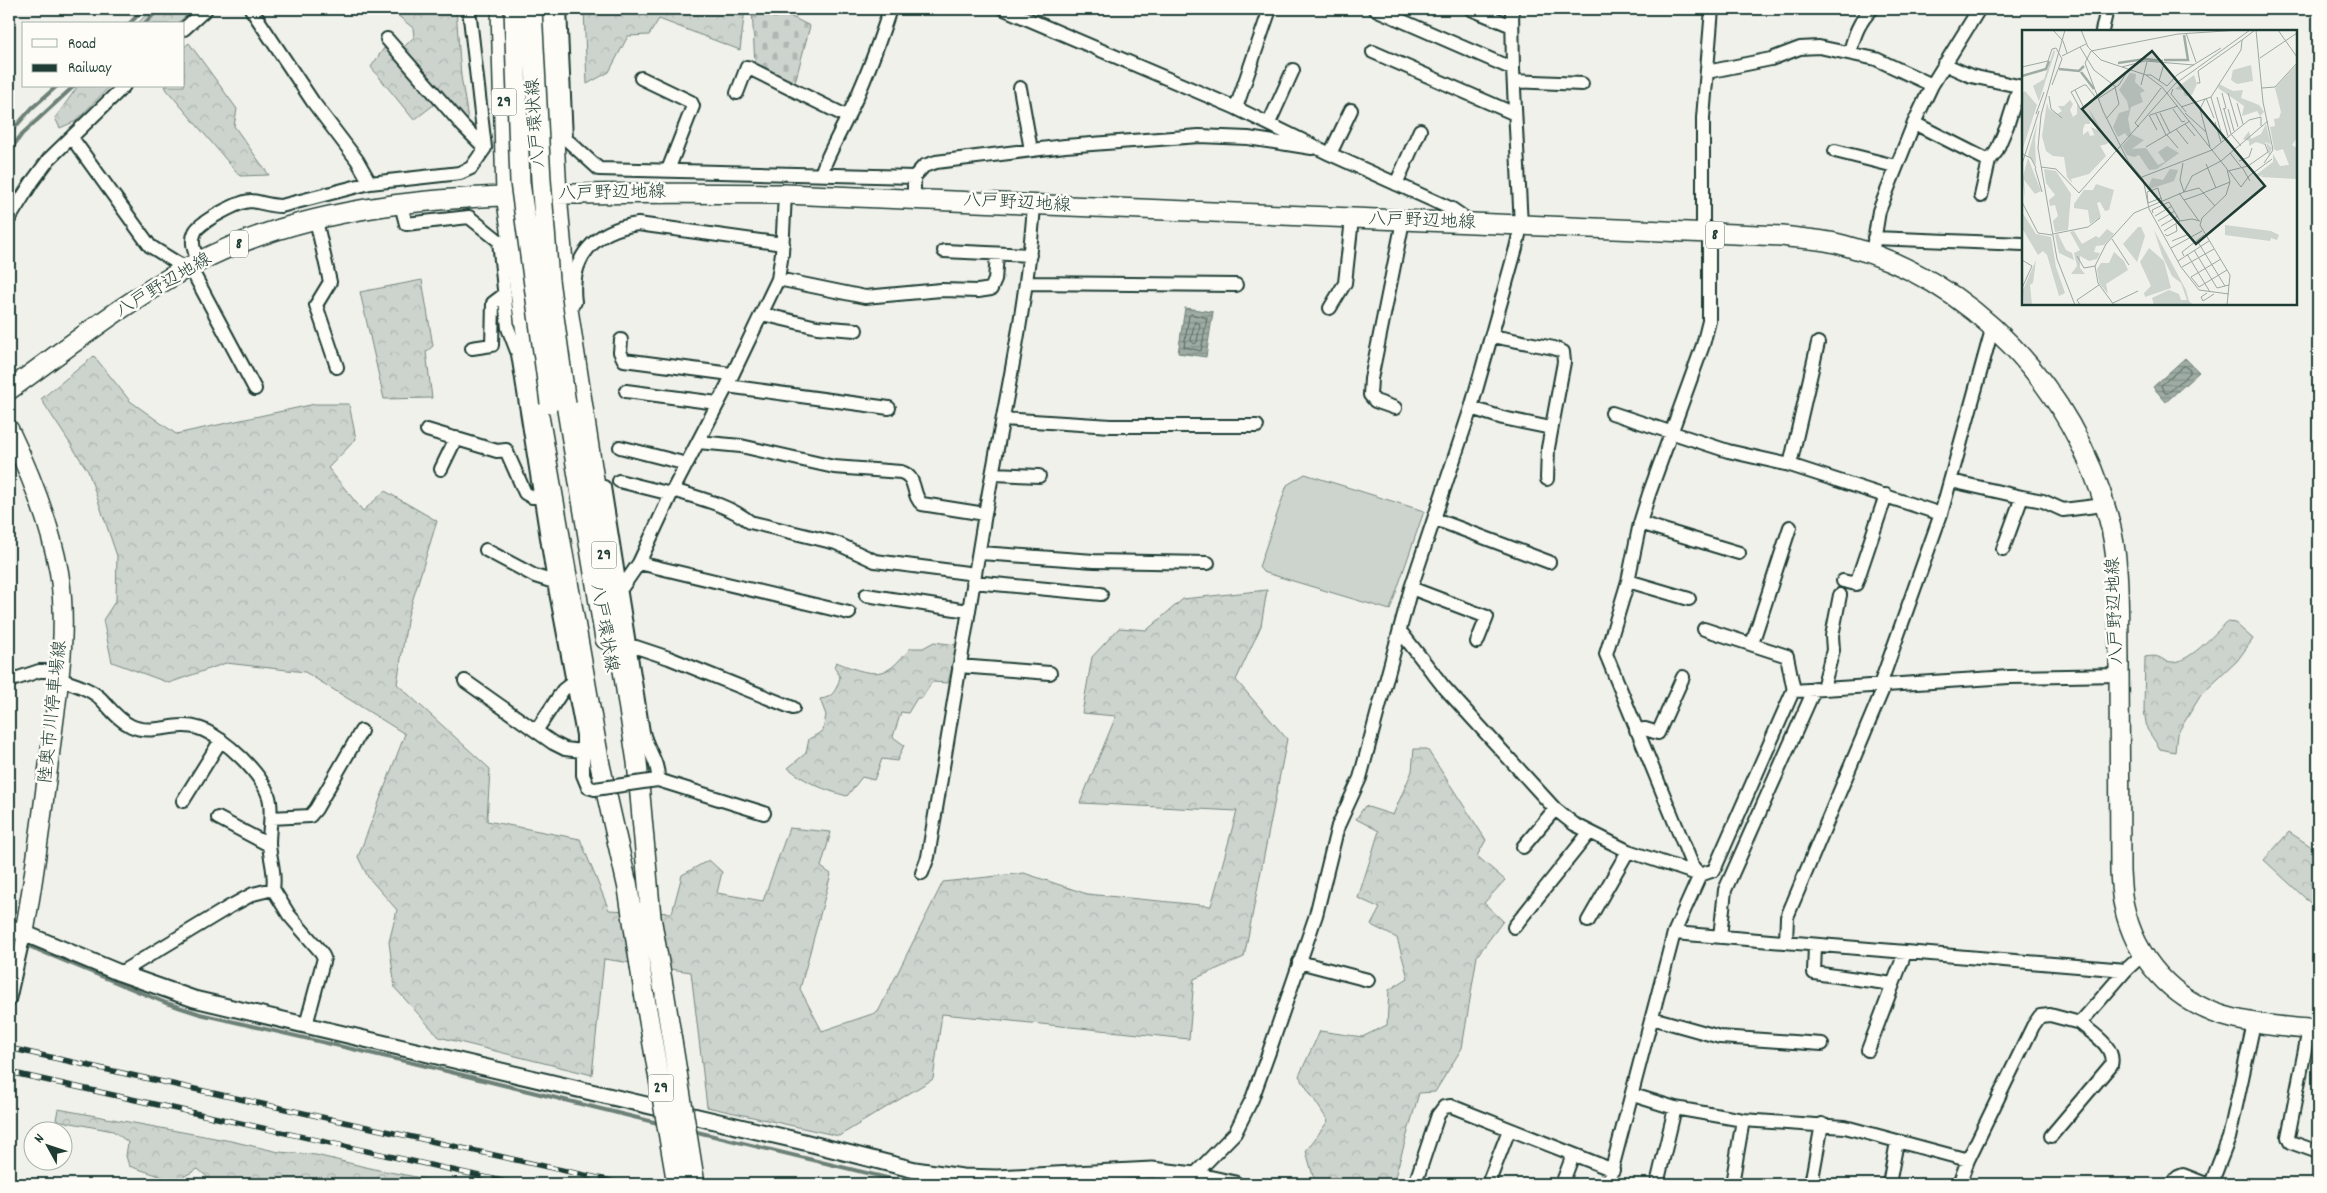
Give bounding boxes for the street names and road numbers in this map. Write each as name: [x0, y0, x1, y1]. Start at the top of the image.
street label: 八戸環状線: [521, 77, 553, 169]
road number: 29: [492, 88, 516, 115]
street label: 八戸野辺地線: [558, 181, 666, 207]
street label: 八戸野辺地線: [962, 189, 1072, 219]
street label: 八戸野辺地線: [1368, 208, 1476, 236]
road number: 8: [1706, 222, 1724, 248]
road number: 8: [230, 230, 248, 258]
street label: 八戸野辺地線: [111, 247, 217, 325]
road number: 29: [592, 542, 616, 568]
street label: 八戸野辺地線: [2102, 557, 2130, 665]
street label: 八戸環状線: [583, 582, 623, 674]
street label: 陸奥市川停車場線: [34, 639, 74, 785]
road number: 29: [648, 1074, 674, 1102]

